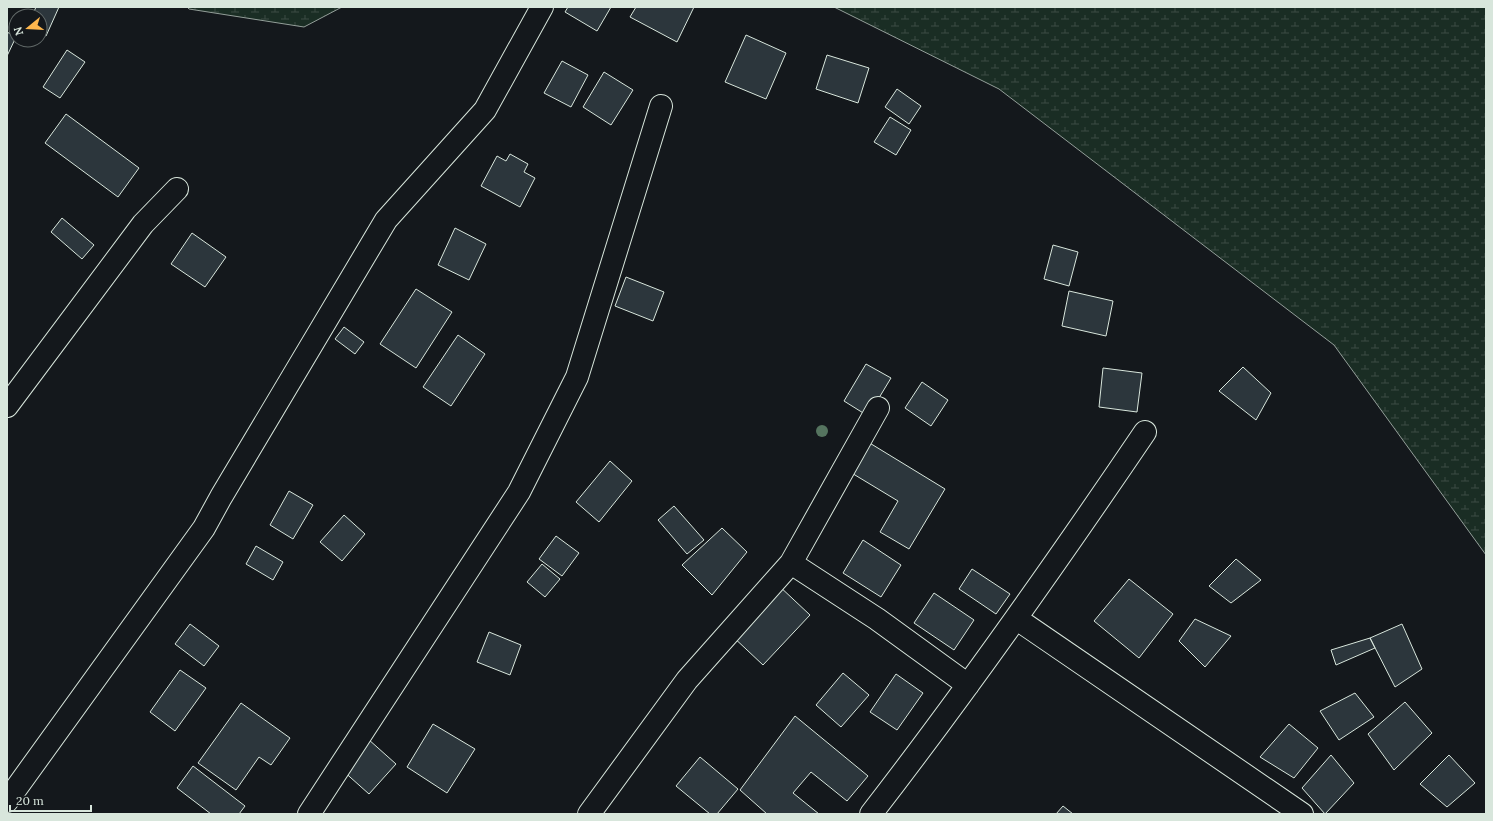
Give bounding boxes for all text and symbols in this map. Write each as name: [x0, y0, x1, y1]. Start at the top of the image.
north arrow: [8, 8, 48, 48]
text: N: [10, 24, 26, 37]
scale bar: [10, 787, 91, 813]
text: 20 m: [16, 793, 44, 808]

